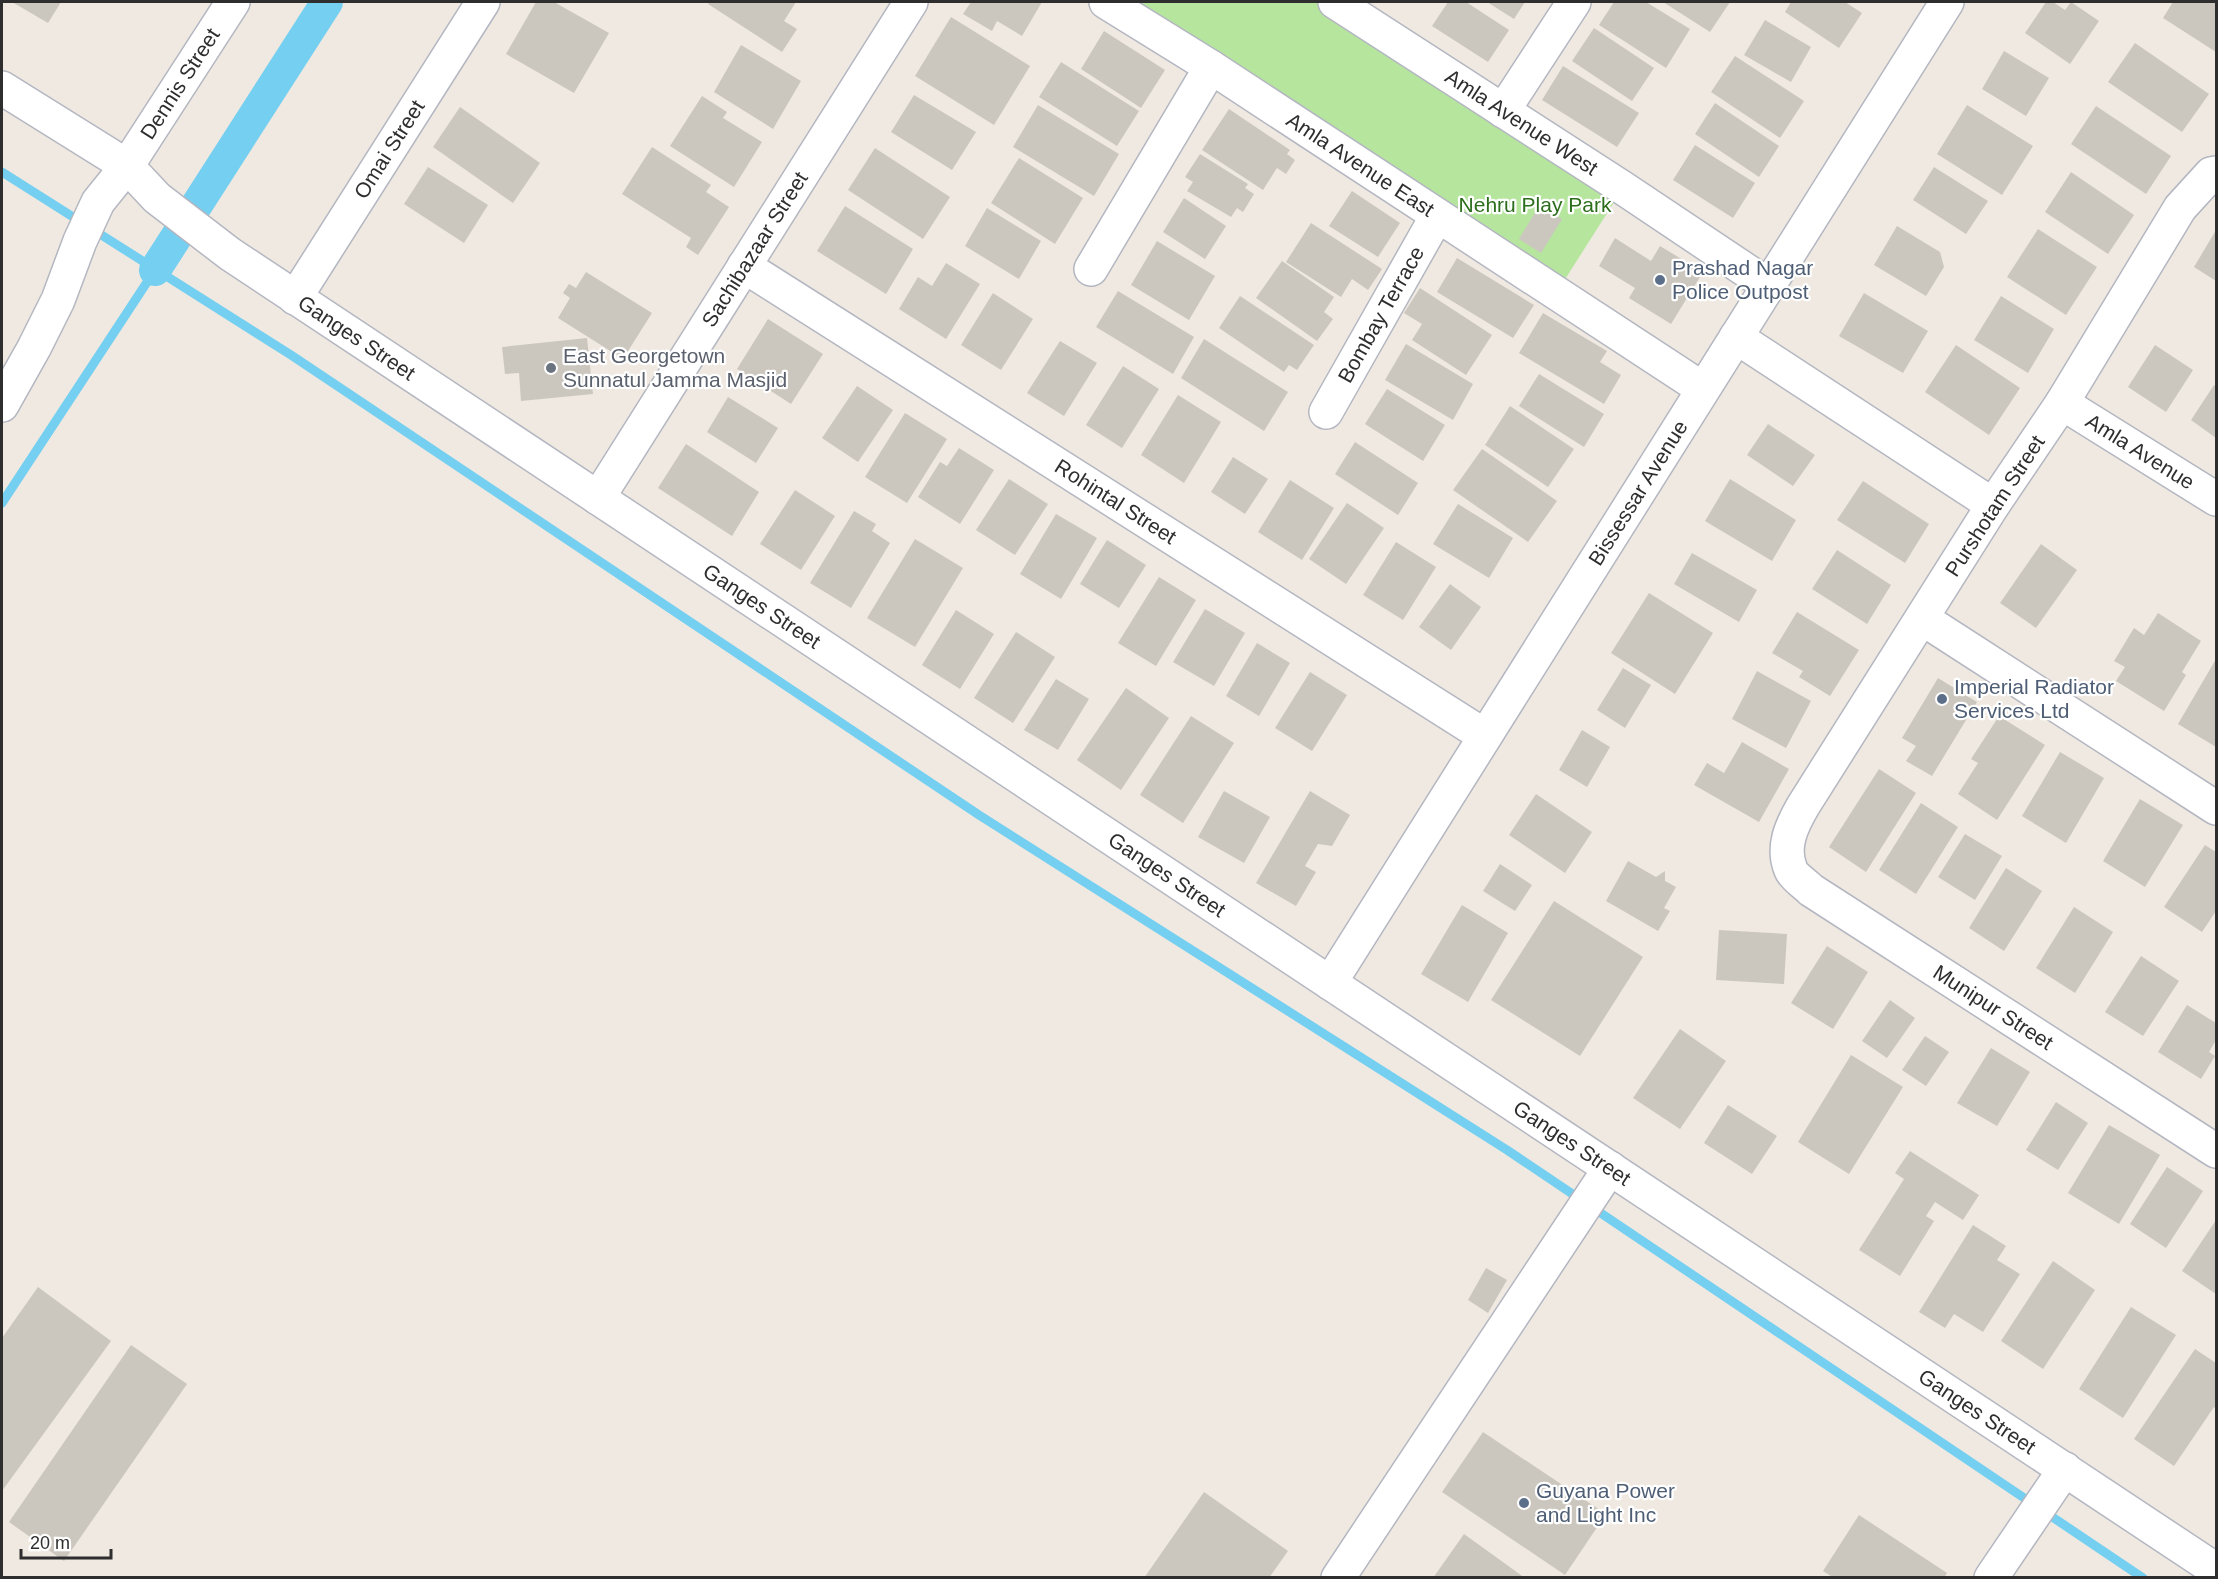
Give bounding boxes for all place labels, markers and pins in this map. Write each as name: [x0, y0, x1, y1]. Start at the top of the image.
place label: Prashad Nagar Police Outpost: [1672, 256, 1813, 303]
marker: Prashad Nagar Police Outpost: [1653, 273, 1667, 287]
place label: East Georgetown Sunnatul Jamma Masjid: [563, 344, 787, 391]
marker: East Georgetown Sunnatul Jamma Masjid: [544, 361, 558, 375]
place label: Imperial Radiator Services Ltd: [1954, 675, 2114, 722]
marker: Imperial Radiator Services Ltd: [1935, 692, 1949, 706]
place label: Guyana Power and Light Inc: [1536, 1479, 1675, 1526]
marker: Guyana Power and Light Inc: [1517, 1496, 1531, 1510]

